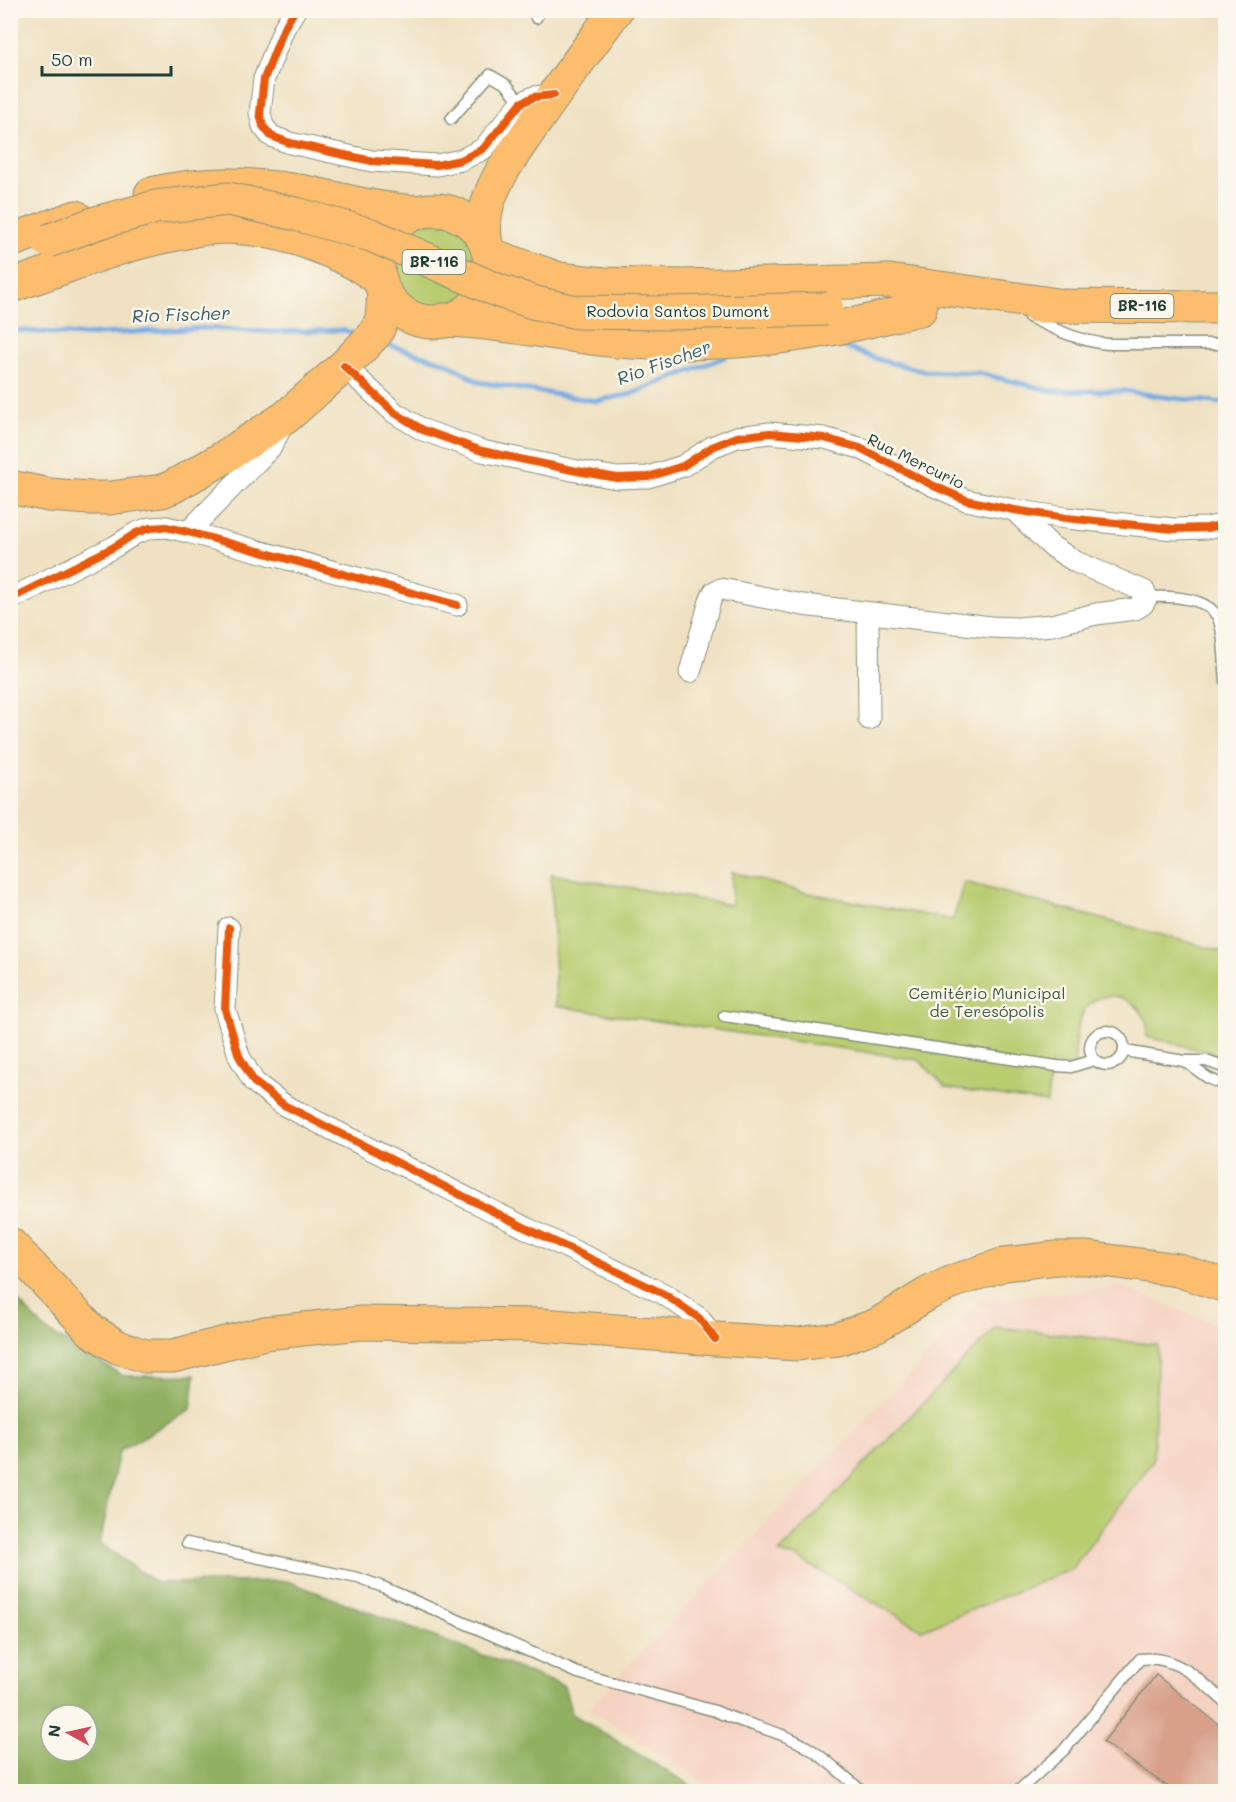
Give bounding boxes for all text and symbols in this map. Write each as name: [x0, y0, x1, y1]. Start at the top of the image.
scale bar: [42, 39, 171, 77]
text: 50 m: [51, 47, 93, 71]
road number: BR-116: [402, 250, 466, 274]
road number: BR-116: [1110, 294, 1174, 318]
water label: Rio Fischer: [131, 300, 231, 328]
street label: Rodovia Santos Dumont: [587, 300, 769, 321]
water label: Rio Fischer: [613, 334, 714, 390]
street label: Rua Mercurio: [864, 428, 968, 493]
park label: Cemitério Municipal de Teresópolis: [909, 982, 1065, 1021]
north arrow: [39, 1703, 99, 1763]
text: N: [42, 1723, 65, 1738]

